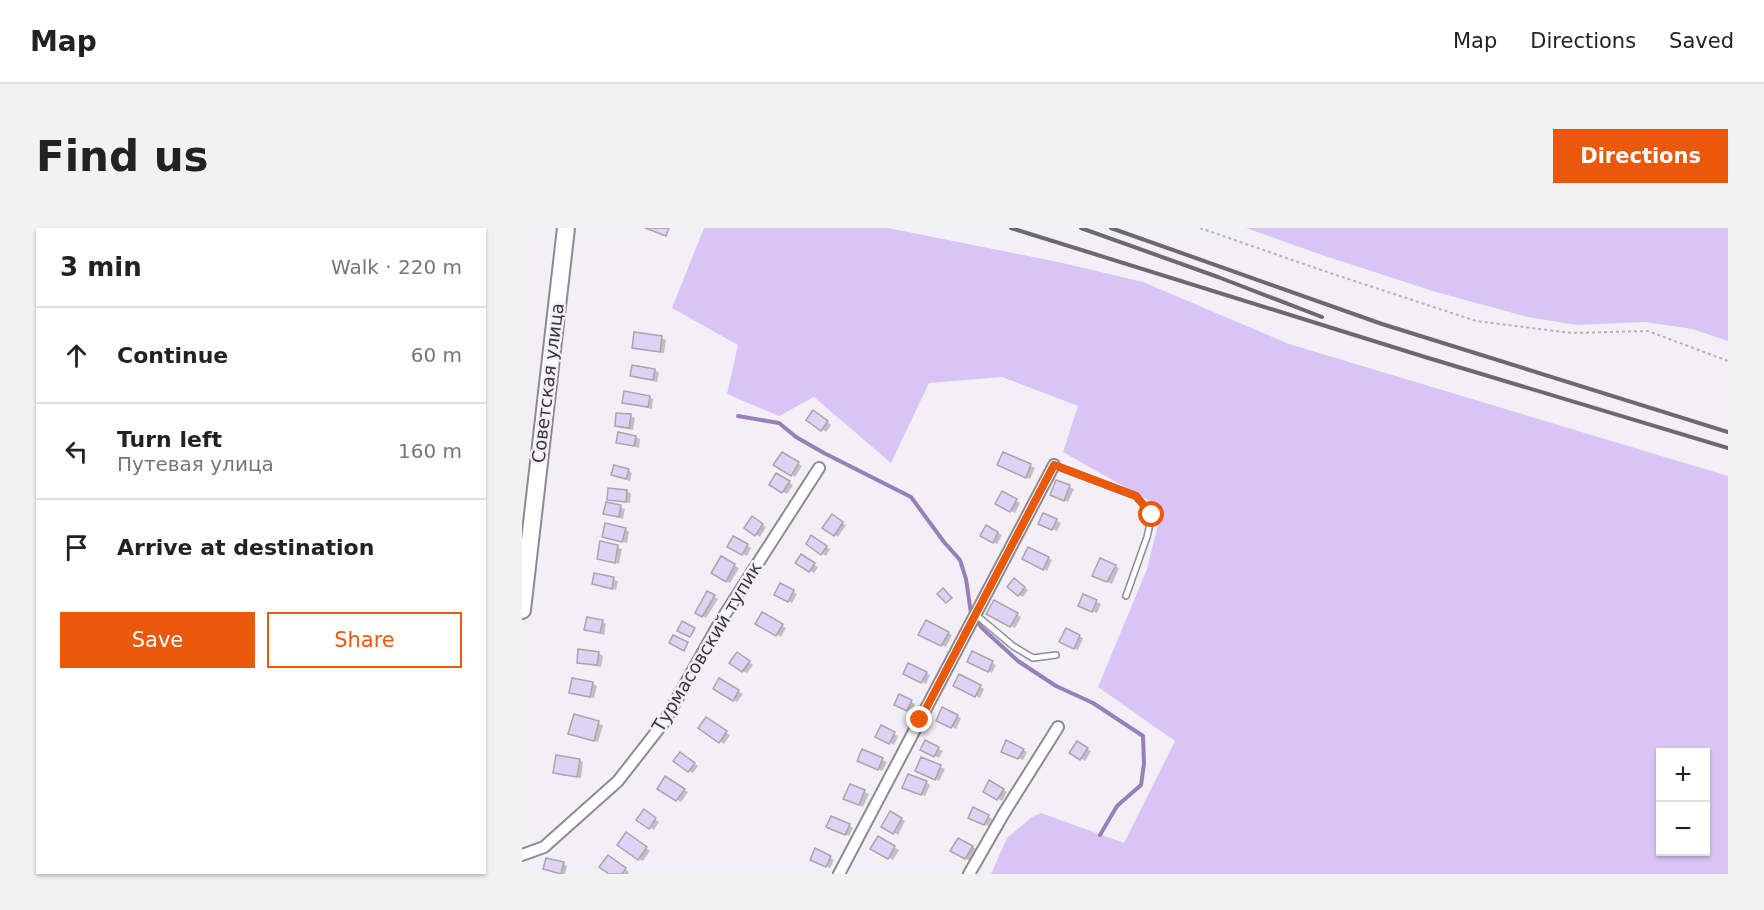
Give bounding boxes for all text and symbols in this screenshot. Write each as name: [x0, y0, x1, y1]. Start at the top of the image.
text: Map: [30, 25, 97, 58]
text: Map: [1453, 29, 1497, 53]
text: Directions: [1530, 29, 1636, 53]
text: Saved: [1669, 29, 1734, 53]
button: Directions: [1553, 129, 1728, 183]
text: Find us: [36, 132, 209, 181]
text: 3 min: [60, 252, 142, 282]
text: Walk · 220 m: [331, 255, 462, 279]
street label: Советская улица: [527, 302, 568, 464]
icon: ahead: [60, 339, 93, 372]
text: Continue: [117, 343, 228, 368]
text: 60 m: [411, 343, 462, 367]
text: Turn left: [117, 427, 222, 452]
icon: left: [60, 435, 93, 468]
text: 160 m: [398, 439, 462, 463]
text: Путевая улица: [117, 452, 274, 476]
route start: [1138, 501, 1164, 527]
icon: arrive: [60, 531, 93, 564]
text: Arrive at destination: [117, 535, 374, 560]
street label: Турмасовский тупик: [647, 558, 766, 736]
button: Save: [60, 612, 255, 668]
button: Share: [267, 612, 462, 668]
route end: [906, 706, 932, 732]
map controls: [1656, 748, 1710, 856]
button: +: [1656, 748, 1710, 802]
button: −: [1656, 802, 1710, 856]

